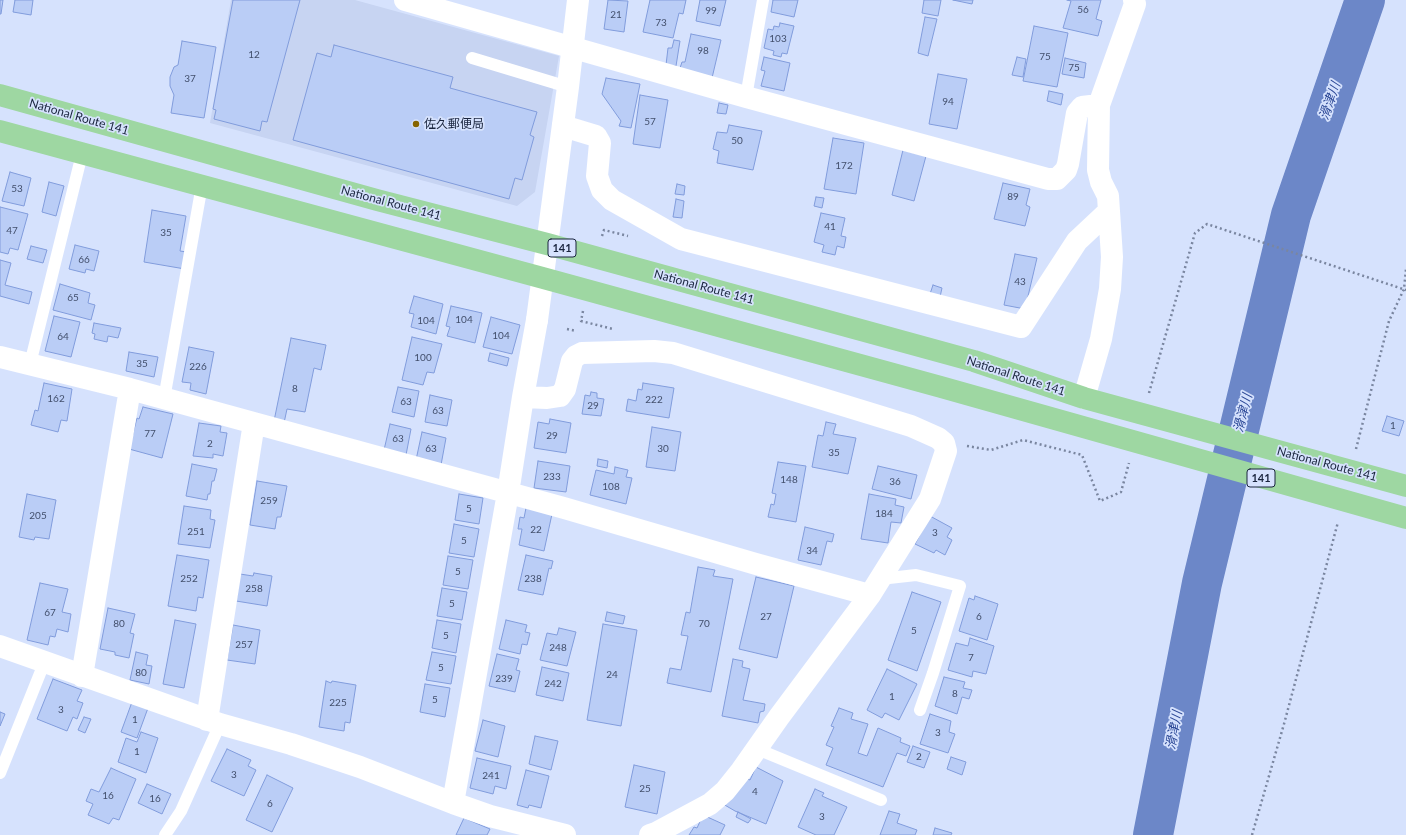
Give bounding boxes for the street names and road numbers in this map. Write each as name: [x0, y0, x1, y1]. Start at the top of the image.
street label: National Route 141: [28, 96, 130, 138]
street label: National Route 141: [339, 183, 443, 223]
road number: 141: [548, 239, 576, 257]
street label: National Route 141: [652, 267, 756, 307]
street label: National Route 141: [965, 353, 1067, 399]
street label: National Route 141: [1275, 444, 1379, 484]
road number: 141: [1247, 469, 1275, 487]

